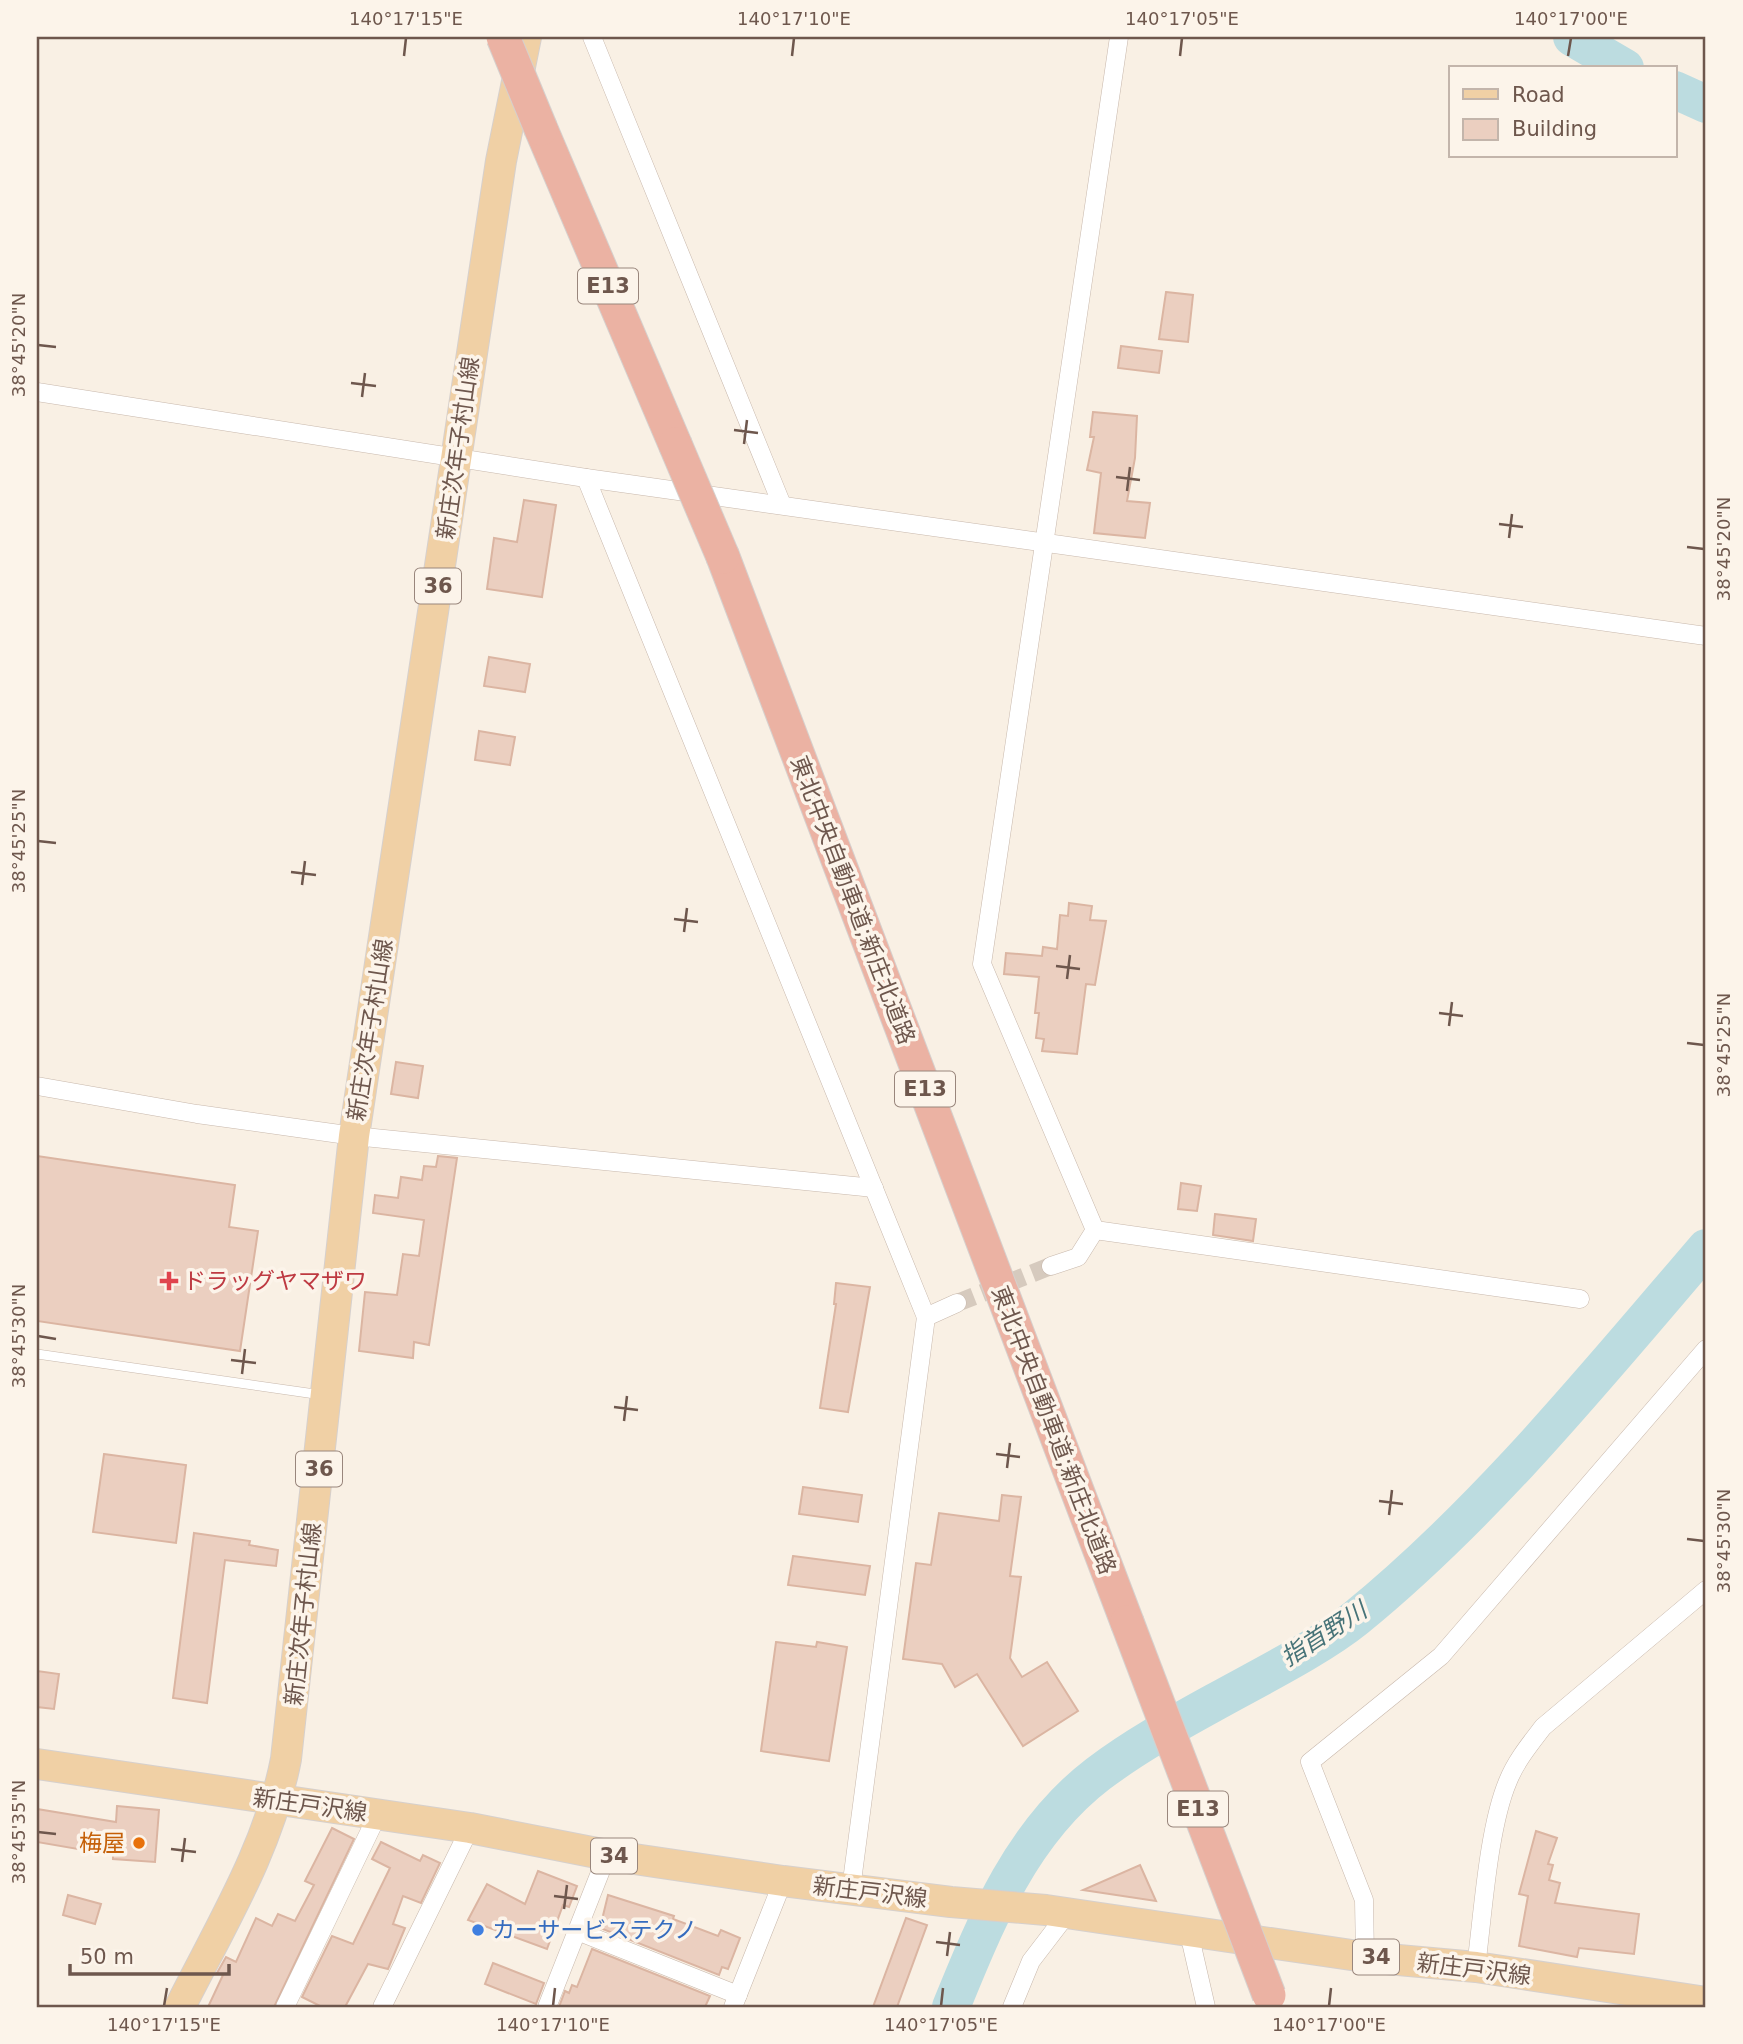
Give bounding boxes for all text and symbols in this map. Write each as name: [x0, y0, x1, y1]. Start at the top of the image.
text: 140°17'15"E: [349, 8, 463, 29]
text: 140°17'10"E: [737, 8, 851, 29]
text: 140°17'05"E: [1125, 8, 1239, 29]
text: 140°17'00"E: [1514, 8, 1628, 29]
legend: [1449, 66, 1676, 158]
text: Road: [1512, 83, 1565, 107]
text: Building: [1512, 117, 1597, 141]
road number: E13: [578, 268, 638, 304]
text: 38°45'20"N: [8, 293, 29, 397]
street label: 新庄次年子村山線: [432, 355, 484, 541]
text: 38°45'20"N: [1713, 497, 1734, 601]
road number: 36: [415, 568, 461, 604]
street label: 東北中央自動車道;新庄北道路: [786, 752, 920, 1048]
text: 38°45'25"N: [8, 789, 29, 893]
street label: 新庄次年子村山線: [343, 937, 397, 1123]
text: 38°45'25"N: [1713, 993, 1734, 1097]
road number: E13: [895, 1072, 955, 1106]
place label: ドラッグヤマザワ: [183, 1268, 367, 1294]
marker: ドラッグヤマザワ: [161, 1273, 177, 1289]
street label: 東北中央自動車道;新庄北道路: [987, 1282, 1121, 1578]
text: 38°45'30"N: [8, 1284, 29, 1388]
road number: 36: [296, 1452, 342, 1486]
text: 38°45'30"N: [1713, 1489, 1734, 1593]
street label: 新庄次年子村山線: [280, 1521, 326, 1707]
water label: 指首野川: [1276, 1594, 1374, 1672]
text: 38°45'35"N: [8, 1780, 29, 1884]
street label: 新庄戸沢線: [251, 1784, 369, 1826]
road number: E13: [1168, 1792, 1228, 1826]
place label: 梅屋: [79, 1830, 125, 1856]
marker: 梅屋: [131, 1835, 147, 1851]
road number: 34: [591, 1839, 637, 1874]
street label: 新庄戸沢線: [811, 1872, 929, 1912]
place label: カーサービステクノ: [492, 1917, 697, 1943]
marker: カーサービステクノ: [470, 1922, 486, 1938]
scale bar: [70, 1932, 229, 1976]
road number: 34: [1353, 1940, 1399, 1974]
text: 50 m: [80, 1945, 134, 1969]
street label: 新庄戸沢線: [1415, 1949, 1533, 1989]
text: 140°17'15"E: [107, 2014, 221, 2035]
text: 140°17'10"E: [496, 2014, 610, 2035]
text: 140°17'05"E: [884, 2014, 998, 2035]
text: 140°17'00"E: [1272, 2014, 1386, 2035]

